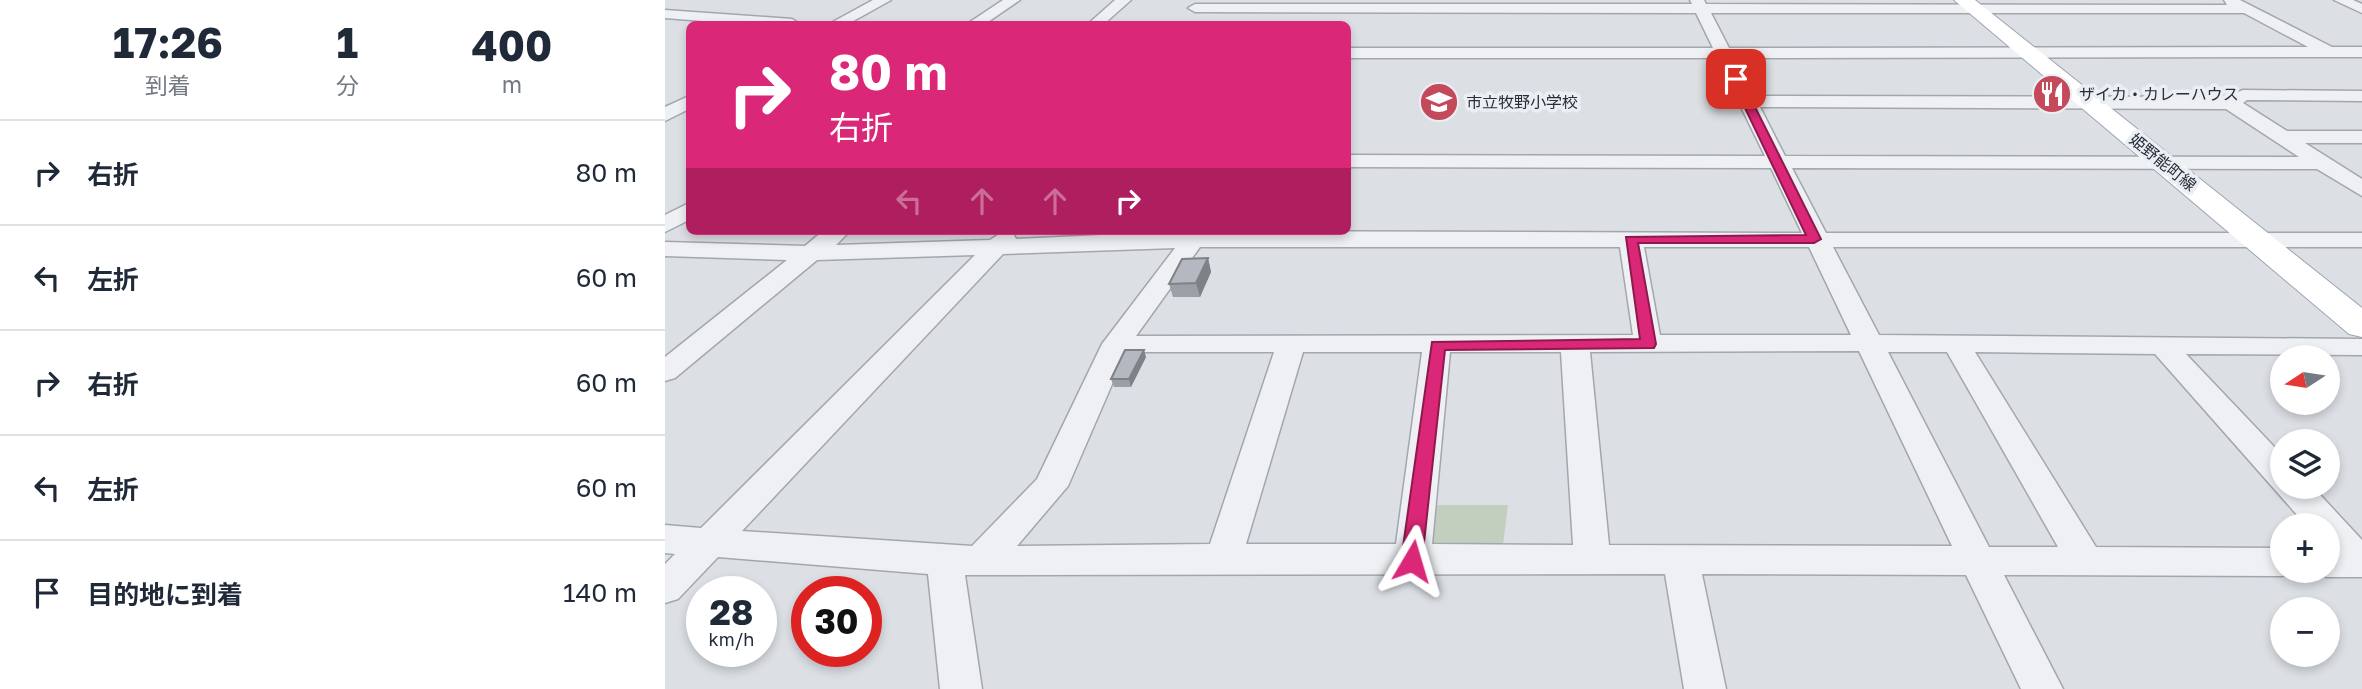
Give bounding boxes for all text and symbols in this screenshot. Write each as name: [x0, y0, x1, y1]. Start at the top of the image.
text: 17:26: [113, 17, 223, 67]
text: 1: [336, 17, 358, 67]
text: 400: [471, 20, 552, 70]
text: 80 m: [829, 42, 947, 101]
icon: right: [714, 49, 805, 140]
pin: [1706, 49, 1766, 109]
icon: arrive: [1717, 60, 1755, 98]
text: m: [502, 70, 522, 98]
text: 到着: [145, 71, 191, 99]
text: 分: [336, 71, 359, 99]
restaurant icon: ザイカ・カレーハウス: [2031, 73, 2073, 115]
school or university icon: 市立牧野小学校: [1418, 81, 1460, 123]
place label: ザイカ・カレーハウス: [2079, 84, 2239, 104]
place label: 市立牧野小学校: [1466, 92, 1578, 112]
text: 右折: [829, 108, 893, 146]
street label: 姫野能町線: [2126, 129, 2200, 195]
icon: right: [28, 154, 66, 192]
text: 80 m: [576, 157, 637, 188]
text: 右折: [87, 159, 139, 190]
icon: left: [890, 182, 928, 220]
icon: ahead: [963, 182, 1001, 220]
icon: ahead: [1036, 182, 1074, 220]
icon: right: [1109, 182, 1147, 220]
icon: left: [28, 259, 66, 297]
text: 60 m: [576, 262, 637, 293]
text: 左折: [87, 264, 139, 295]
north arrow: [2270, 345, 2340, 415]
map controls: [2270, 345, 2340, 667]
icon: right: [28, 364, 66, 402]
text: 60 m: [576, 367, 637, 398]
text: 右折: [87, 369, 139, 400]
button: layers: [2270, 429, 2340, 499]
icon: left: [28, 469, 66, 507]
text: 60 m: [576, 472, 637, 503]
text: 左折: [87, 474, 139, 505]
button: +: [2270, 513, 2340, 583]
position arrow: [1375, 524, 1449, 598]
icon: arrive: [28, 574, 66, 612]
speed limit sign: 30: [791, 576, 882, 667]
text: 140 m: [563, 577, 637, 608]
text: 目的地に到着: [87, 579, 243, 610]
text: 28: [710, 591, 753, 633]
button: −: [2270, 597, 2340, 667]
text: km/h: [709, 628, 754, 650]

